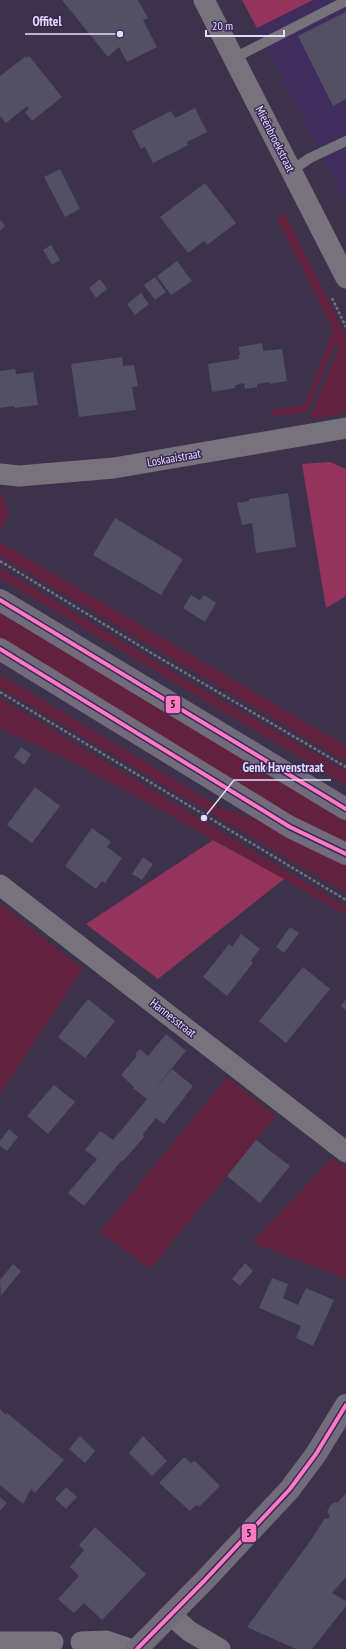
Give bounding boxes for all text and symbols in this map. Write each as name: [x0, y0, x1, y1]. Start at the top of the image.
callout: Offitel: [25, 9, 70, 34]
scale bar: [206, 12, 284, 38]
text: Offitel: [32, 13, 62, 30]
text: 20 m: [212, 18, 233, 33]
street label: Mieënbroekstraat: [252, 103, 299, 175]
street label: Loskaaistraat: [146, 445, 203, 470]
line badge: 5: [165, 695, 181, 714]
text: 5: [170, 697, 176, 711]
callout: Genk Havenstraat: [234, 755, 331, 780]
text: Genk Havenstraat: [242, 759, 324, 776]
street label: Hannesstraat: [147, 995, 200, 1041]
line badge: 5: [241, 1523, 257, 1543]
text: 5: [246, 1526, 252, 1540]

